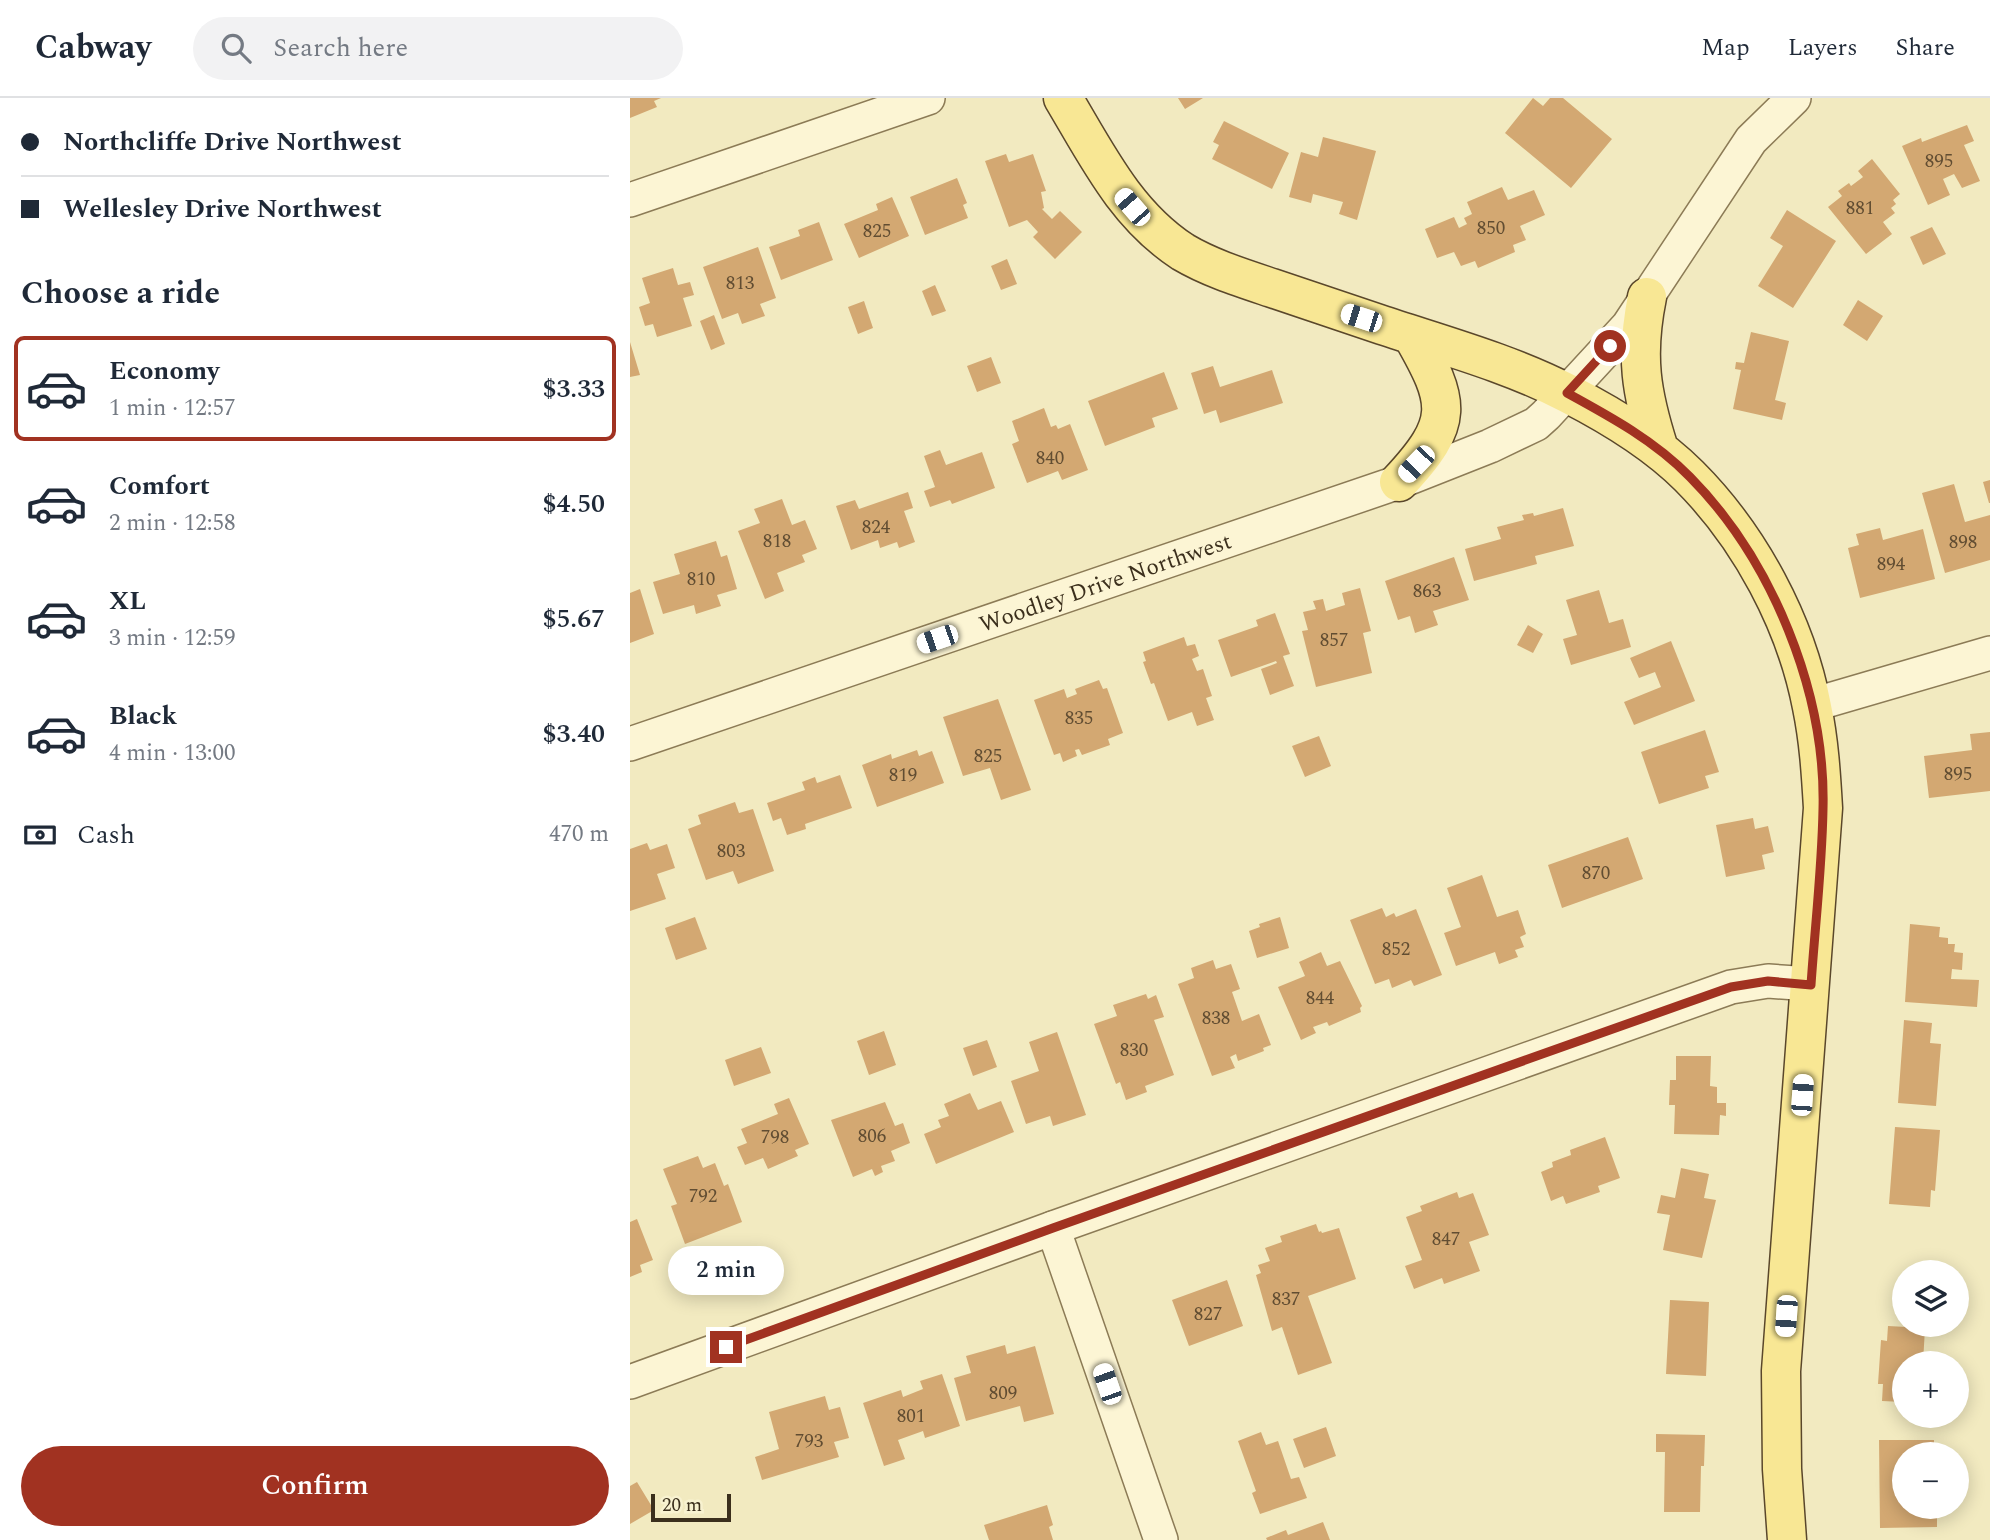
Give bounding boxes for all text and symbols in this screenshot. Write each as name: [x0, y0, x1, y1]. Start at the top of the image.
search box: [193, 17, 683, 80]
text: Cabway: [35, 23, 151, 73]
text: Search here: [273, 28, 408, 68]
icon: search: [217, 29, 255, 67]
text: Map: [1701, 30, 1750, 66]
text: Layers: [1788, 30, 1858, 66]
text: Share: [1896, 30, 1955, 66]
text: Northcliffe Drive Northwest: [63, 122, 401, 162]
house number: 895: [1925, 147, 1953, 176]
car: [1111, 184, 1154, 230]
text: Wellesley Drive Northwest: [63, 189, 382, 229]
house number: 881: [1846, 194, 1874, 223]
house number: 850: [1477, 214, 1505, 243]
house number: 825: [863, 217, 891, 246]
text: Choose a ride: [21, 269, 220, 318]
house number: 813: [726, 269, 755, 298]
car: [1338, 302, 1385, 334]
route start: [1594, 330, 1626, 362]
text: Economy: [109, 351, 219, 391]
icon: car: [25, 357, 88, 420]
text: $3.33: [542, 369, 605, 409]
text: 1 min · 12:57: [109, 391, 236, 426]
car: [1394, 442, 1439, 486]
house number: 840: [1036, 444, 1064, 473]
text: Comfort: [109, 466, 210, 506]
icon: car: [25, 472, 88, 535]
text: $4.50: [542, 484, 605, 524]
text: 2 min · 12:58: [109, 506, 236, 541]
house number: 824: [862, 513, 891, 542]
street label: Woodley Drive Northwest: [975, 524, 1236, 643]
house number: 818: [763, 527, 791, 556]
house number: 898: [1949, 528, 1977, 557]
house number: 894: [1877, 550, 1906, 579]
house number: 810: [687, 565, 715, 594]
house number: 863: [1413, 577, 1442, 606]
text: XL: [109, 581, 146, 621]
icon: car: [25, 587, 88, 650]
text: $5.67: [542, 599, 605, 639]
text: 3 min · 12:59: [109, 621, 236, 656]
car: [914, 622, 961, 656]
house number: 857: [1320, 626, 1348, 655]
text: Black: [109, 696, 177, 736]
icon: car: [25, 702, 88, 765]
house number: 835: [1065, 704, 1093, 733]
text: $3.40: [542, 714, 605, 754]
text: 4 min · 13:00: [109, 736, 236, 771]
house number: 825: [974, 742, 1002, 771]
house number: 895: [1944, 760, 1972, 789]
house number: 819: [889, 761, 917, 790]
text: Cash: [77, 815, 135, 855]
icon: cash: [21, 816, 59, 854]
text: 470 m: [549, 817, 609, 852]
house number: 803: [717, 837, 746, 866]
house number: 870: [1582, 859, 1610, 888]
house number: 852: [1382, 935, 1410, 964]
house number: 844: [1306, 984, 1335, 1013]
house number: 838: [1202, 1004, 1230, 1033]
house number: 830: [1120, 1036, 1148, 1065]
car: [1791, 1073, 1814, 1117]
house number: 806: [858, 1122, 886, 1151]
house number: 798: [761, 1123, 789, 1152]
house number: 792: [689, 1182, 717, 1211]
house number: 847: [1432, 1225, 1460, 1254]
callout: 2 min: [668, 1246, 784, 1294]
text: 2 min: [696, 1253, 756, 1288]
map controls: [1892, 1260, 1969, 1519]
button: layers: [1892, 1260, 1969, 1337]
house number: 837: [1272, 1285, 1300, 1314]
car: [1775, 1294, 1798, 1338]
house number: 827: [1194, 1300, 1222, 1329]
route end: [710, 1331, 742, 1363]
button: +: [1892, 1351, 1969, 1428]
car: [1091, 1361, 1124, 1407]
house number: 809: [989, 1379, 1017, 1408]
house number: 801: [897, 1402, 925, 1431]
house number: 793: [795, 1427, 824, 1456]
button: −: [1892, 1442, 1969, 1519]
button: Confirm: [21, 1446, 609, 1526]
scale bar: [651, 1491, 732, 1523]
text: 20 m: [662, 1491, 702, 1520]

